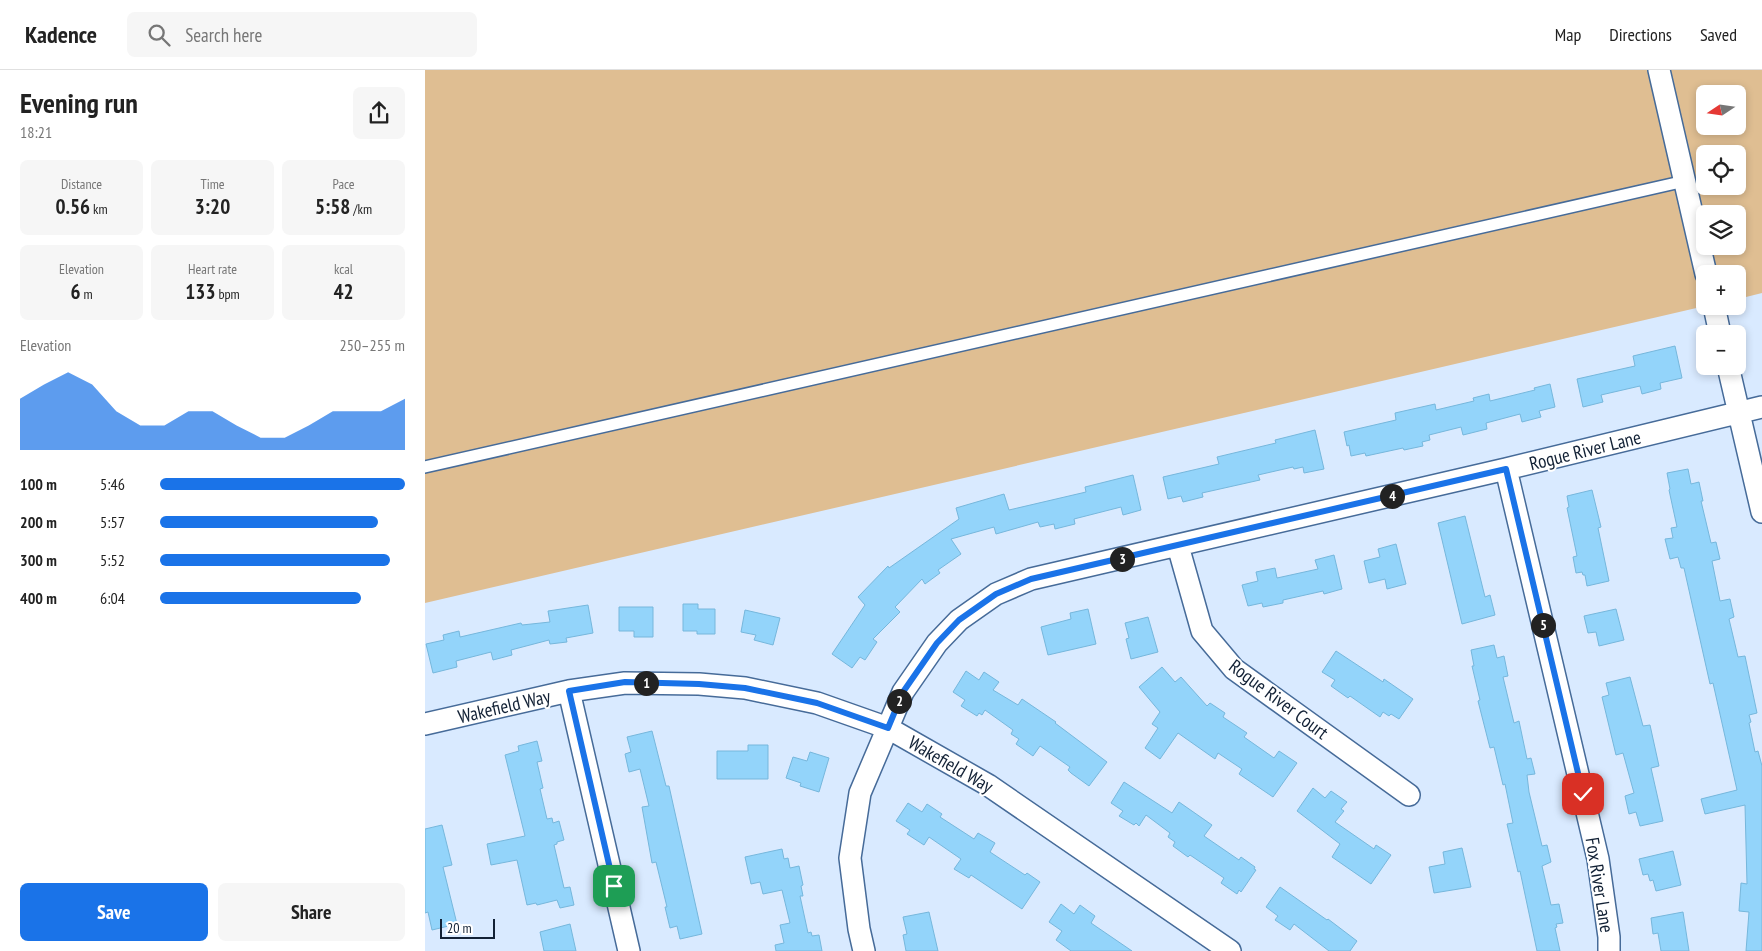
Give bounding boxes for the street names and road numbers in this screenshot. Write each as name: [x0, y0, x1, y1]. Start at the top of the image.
street label: Rogue River Lane: [1527, 425, 1643, 475]
street label: Rogue River Court: [1225, 654, 1334, 745]
street label: Wakefield Way: [455, 684, 553, 728]
street label: Wakefield Way: [904, 730, 999, 798]
street label: Fox River Lane: [1581, 836, 1619, 935]

